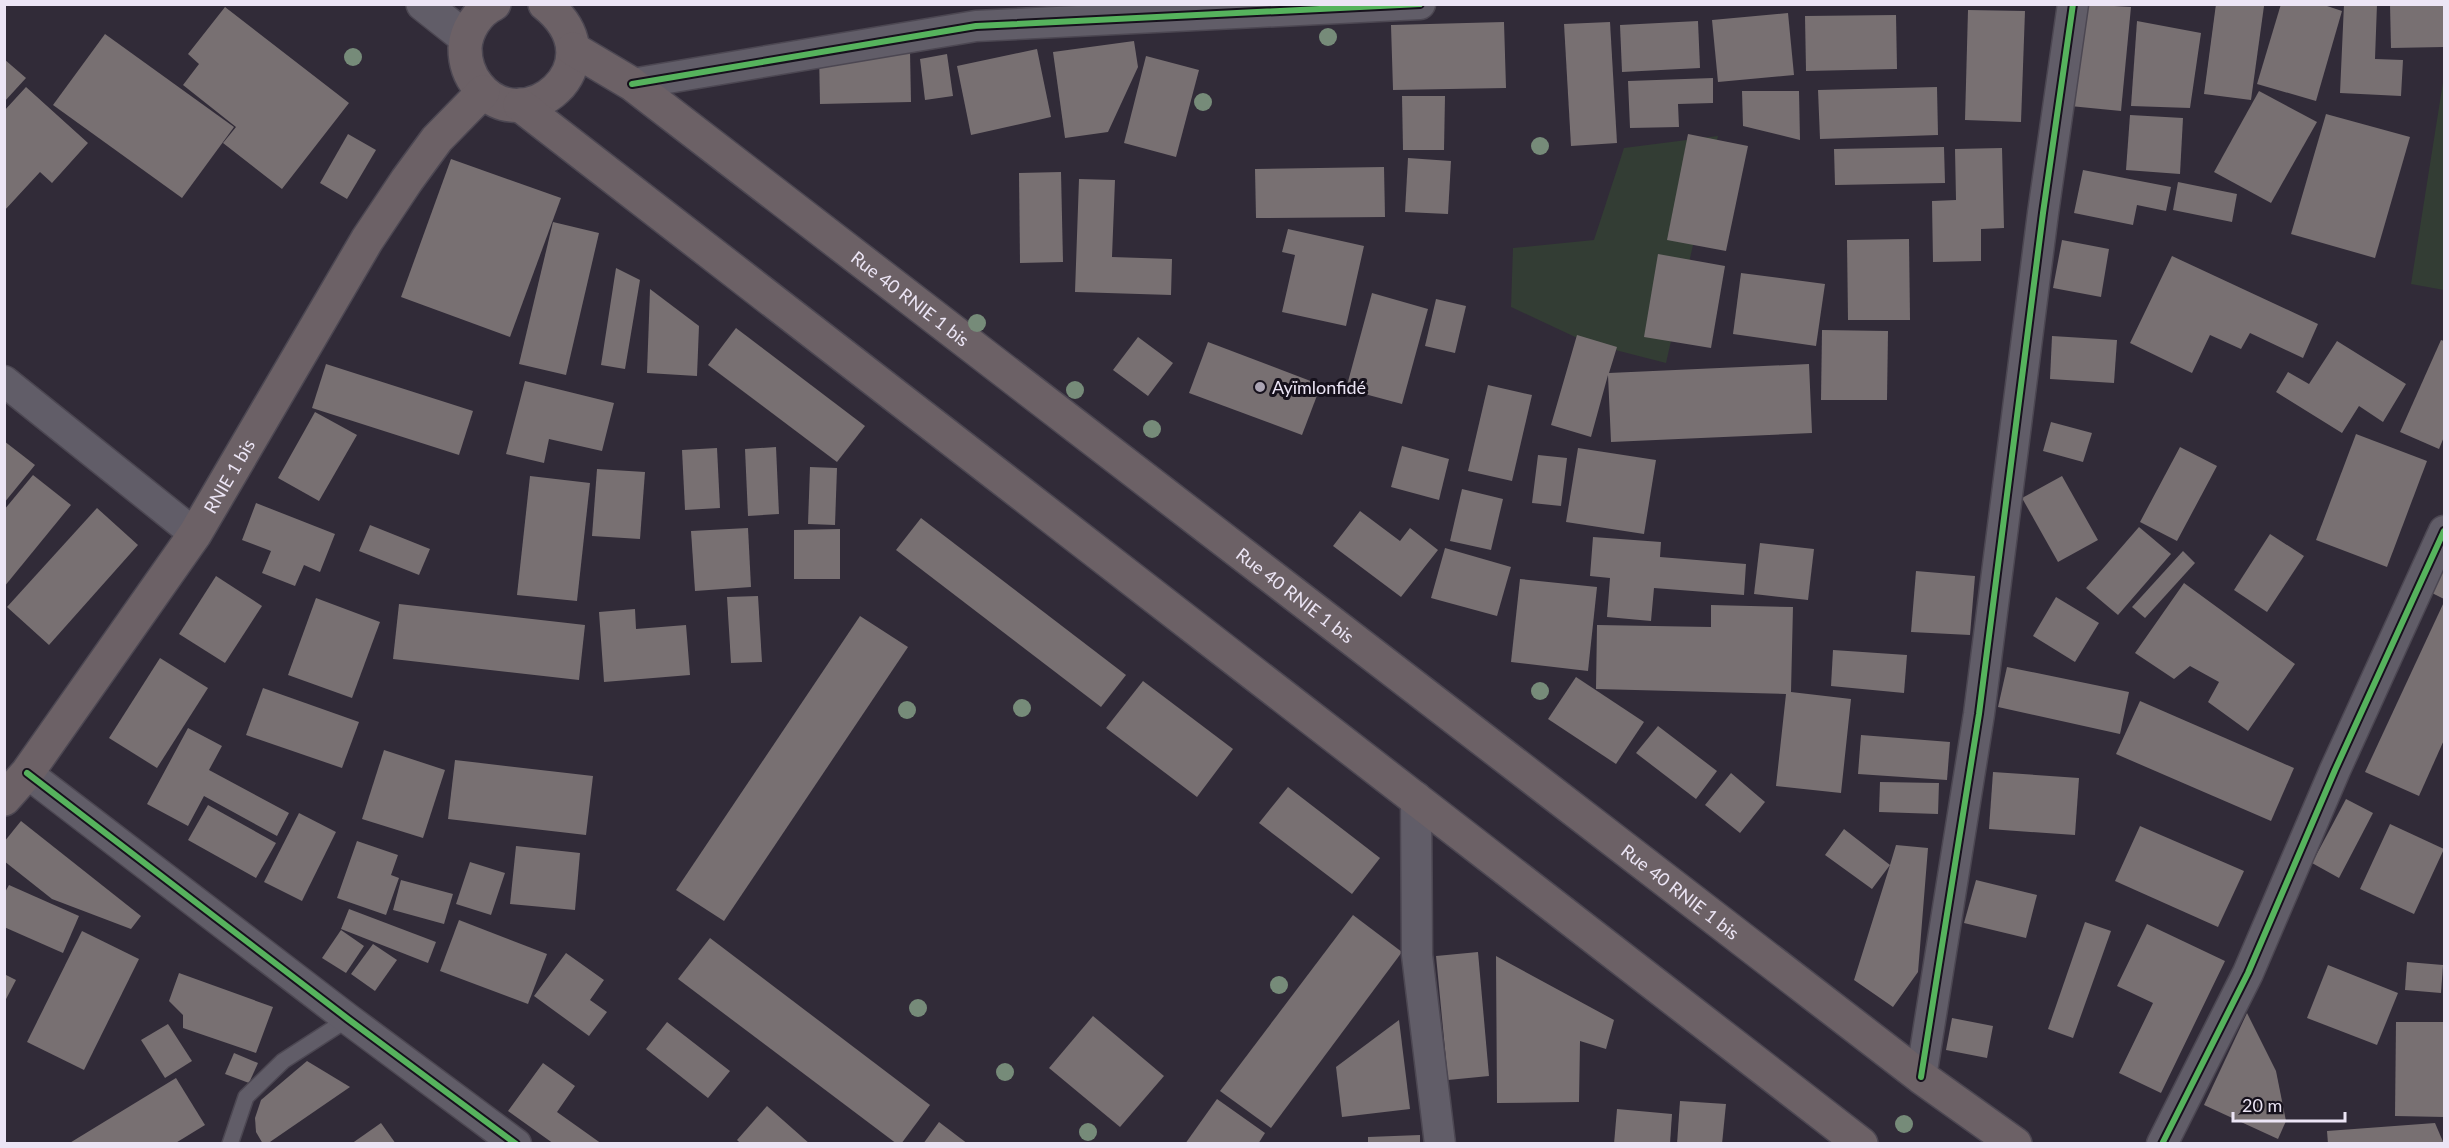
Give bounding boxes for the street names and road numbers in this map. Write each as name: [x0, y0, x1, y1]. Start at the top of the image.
street label: Rue 40 RNIE 1 bis: [847, 246, 974, 351]
street label: RNIE 1 bis: [199, 435, 259, 517]
street label: Rue 40 RNIE 1 bis: [1232, 543, 1359, 648]
street label: Rue 40 RNIE 1 bis: [1617, 839, 1744, 944]

